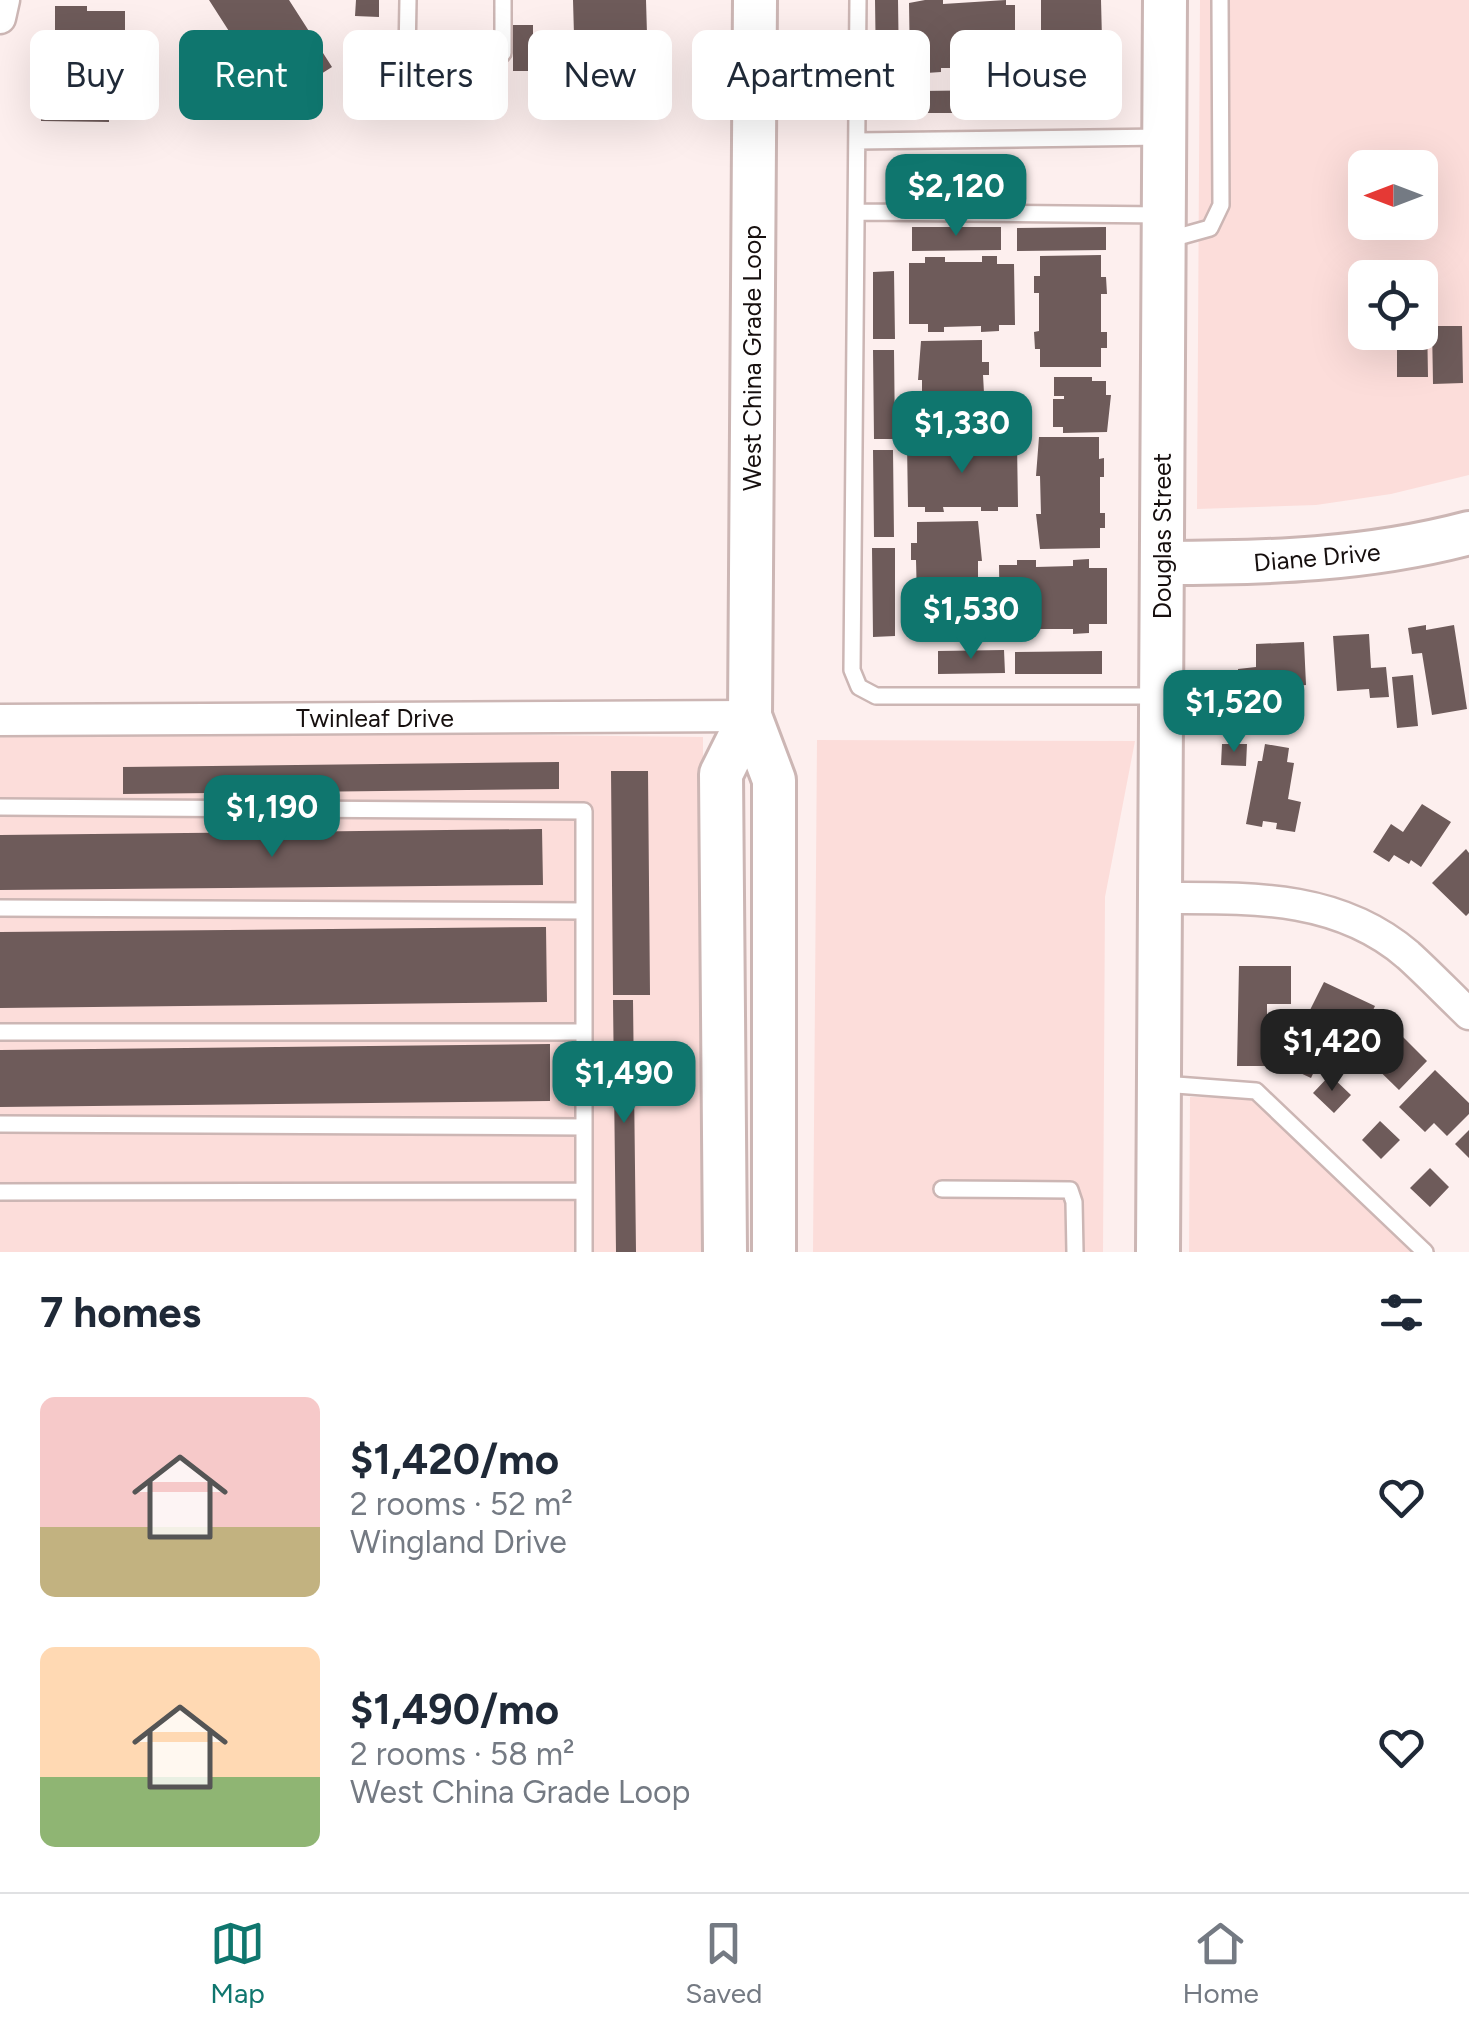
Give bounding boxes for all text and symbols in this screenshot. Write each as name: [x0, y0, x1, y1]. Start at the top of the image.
chip: Buy: [30, 30, 159, 120]
chip: Rent: [179, 30, 323, 120]
chip: Filters: [343, 30, 508, 120]
chip: New: [528, 30, 672, 120]
chip: Apartment: [692, 30, 930, 120]
chip: House: [950, 30, 1122, 120]
north arrow: [1348, 150, 1438, 240]
map controls: [1348, 150, 1438, 350]
pin: $2,120: [875, 154, 1037, 239]
text: $2,120: [907, 167, 1005, 205]
street label: West China Grade Loop: [737, 225, 767, 491]
button: locate: [1348, 260, 1438, 350]
pin: $1,330: [881, 391, 1043, 476]
text: $1,330: [914, 404, 1010, 442]
street label: Douglas Street: [1147, 453, 1177, 619]
street label: Diane Drive: [1252, 537, 1382, 577]
pin: $1,530: [890, 577, 1052, 662]
text: $1,530: [923, 590, 1019, 628]
pin: $1,520: [1153, 670, 1315, 755]
text: $1,520: [1185, 683, 1283, 721]
street label: Twinleaf Drive: [296, 703, 454, 733]
pin: $1,190: [191, 775, 353, 860]
text: $1,190: [226, 788, 318, 826]
pin: $1,420: [1251, 1009, 1413, 1094]
text: $1,420: [1283, 1022, 1381, 1060]
pin: $1,490: [543, 1041, 705, 1126]
text: $1,490: [574, 1054, 674, 1092]
icon: filters: [1374, 1285, 1429, 1340]
text: 7 homes: [40, 1287, 201, 1338]
text: $1,420/mo: [350, 1434, 559, 1485]
icon: home: [120, 1437, 240, 1557]
icon: heart: [1374, 1470, 1429, 1525]
text: 2 rooms · 52 m²: [350, 1485, 573, 1523]
text: Wingland Drive: [350, 1523, 567, 1561]
text: $1,490/mo: [350, 1684, 559, 1735]
icon: home: [120, 1687, 240, 1807]
icon: heart: [1374, 1720, 1429, 1775]
text: 2 rooms · 58 m²: [350, 1735, 575, 1773]
text: West China Grade Loop: [350, 1773, 691, 1811]
tab: Map: [210, 1916, 265, 2010]
tab: Saved: [685, 1916, 762, 2010]
tab: Home: [1183, 1916, 1259, 2010]

